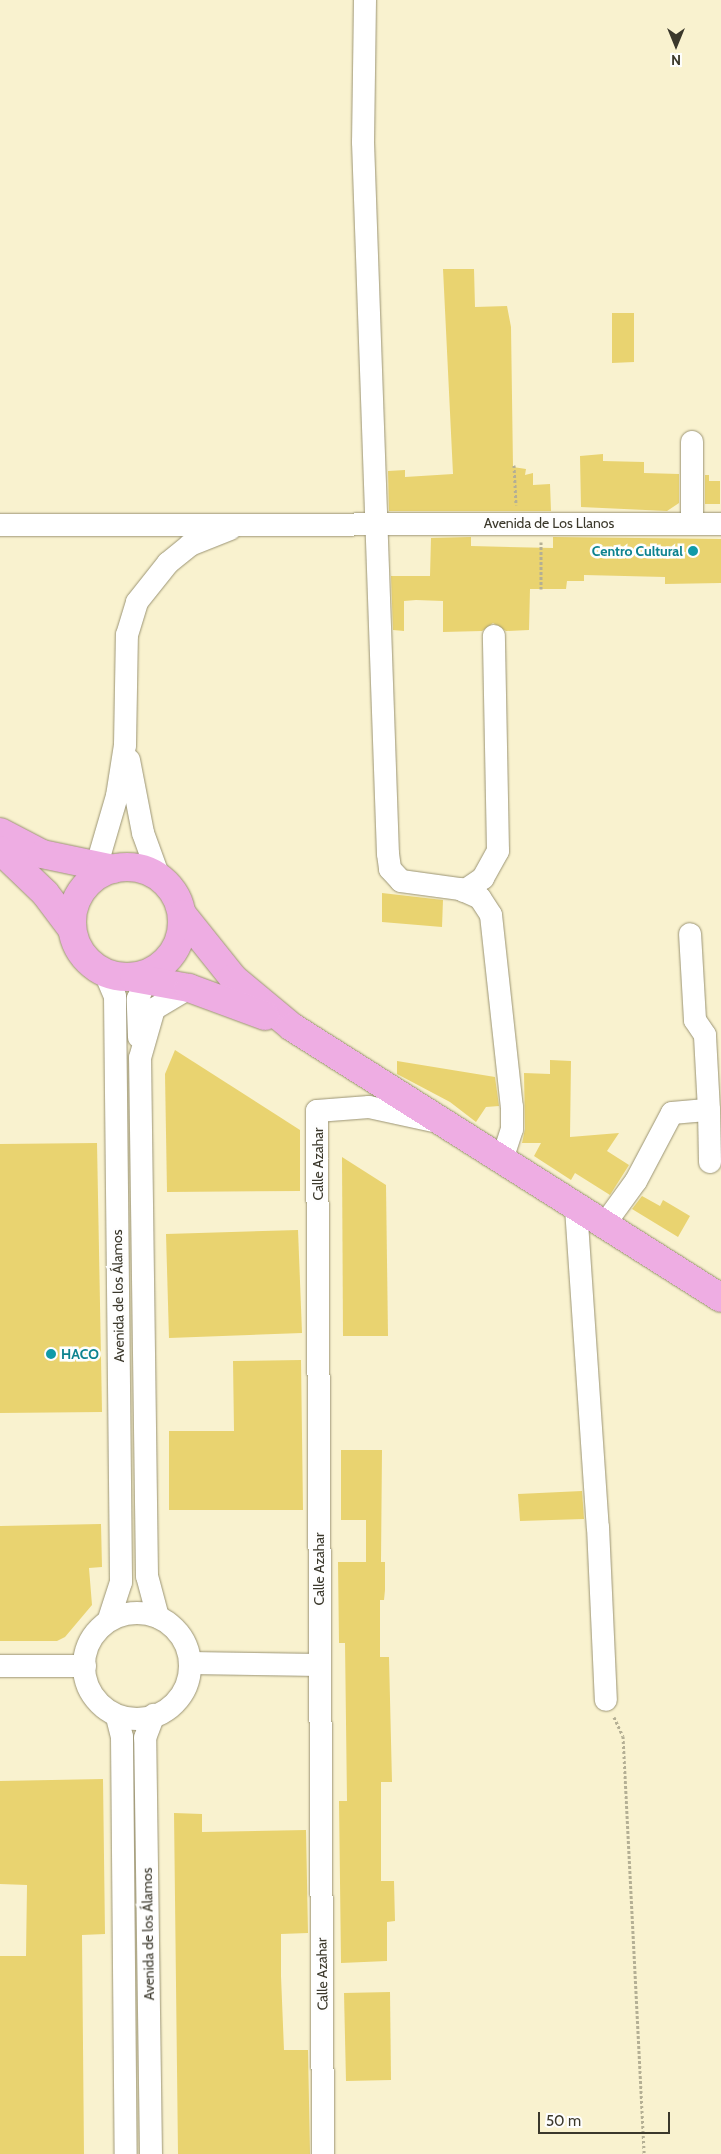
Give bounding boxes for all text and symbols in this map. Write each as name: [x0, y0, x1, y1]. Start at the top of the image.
north arrow: [651, 20, 701, 70]
text: N: [671, 51, 681, 69]
street label: Avenida de Los Llanos: [484, 515, 614, 531]
place label: Centro Cultural: [592, 543, 683, 559]
marker: Centro Cultural: [687, 545, 699, 557]
street label: Calle Azahar: [310, 1128, 326, 1200]
street label: Avenida de los Álamos: [108, 1229, 128, 1363]
place label: HACO: [61, 1346, 99, 1362]
marker: HACO: [45, 1348, 57, 1360]
street label: Calle Azahar: [311, 1533, 327, 1605]
street label: Avenida de los Álamos: [138, 1867, 158, 2001]
street label: Calle Azahar: [313, 1937, 331, 2011]
scale bar: [541, 2102, 674, 2134]
text: 50 m: [546, 2112, 581, 2130]

